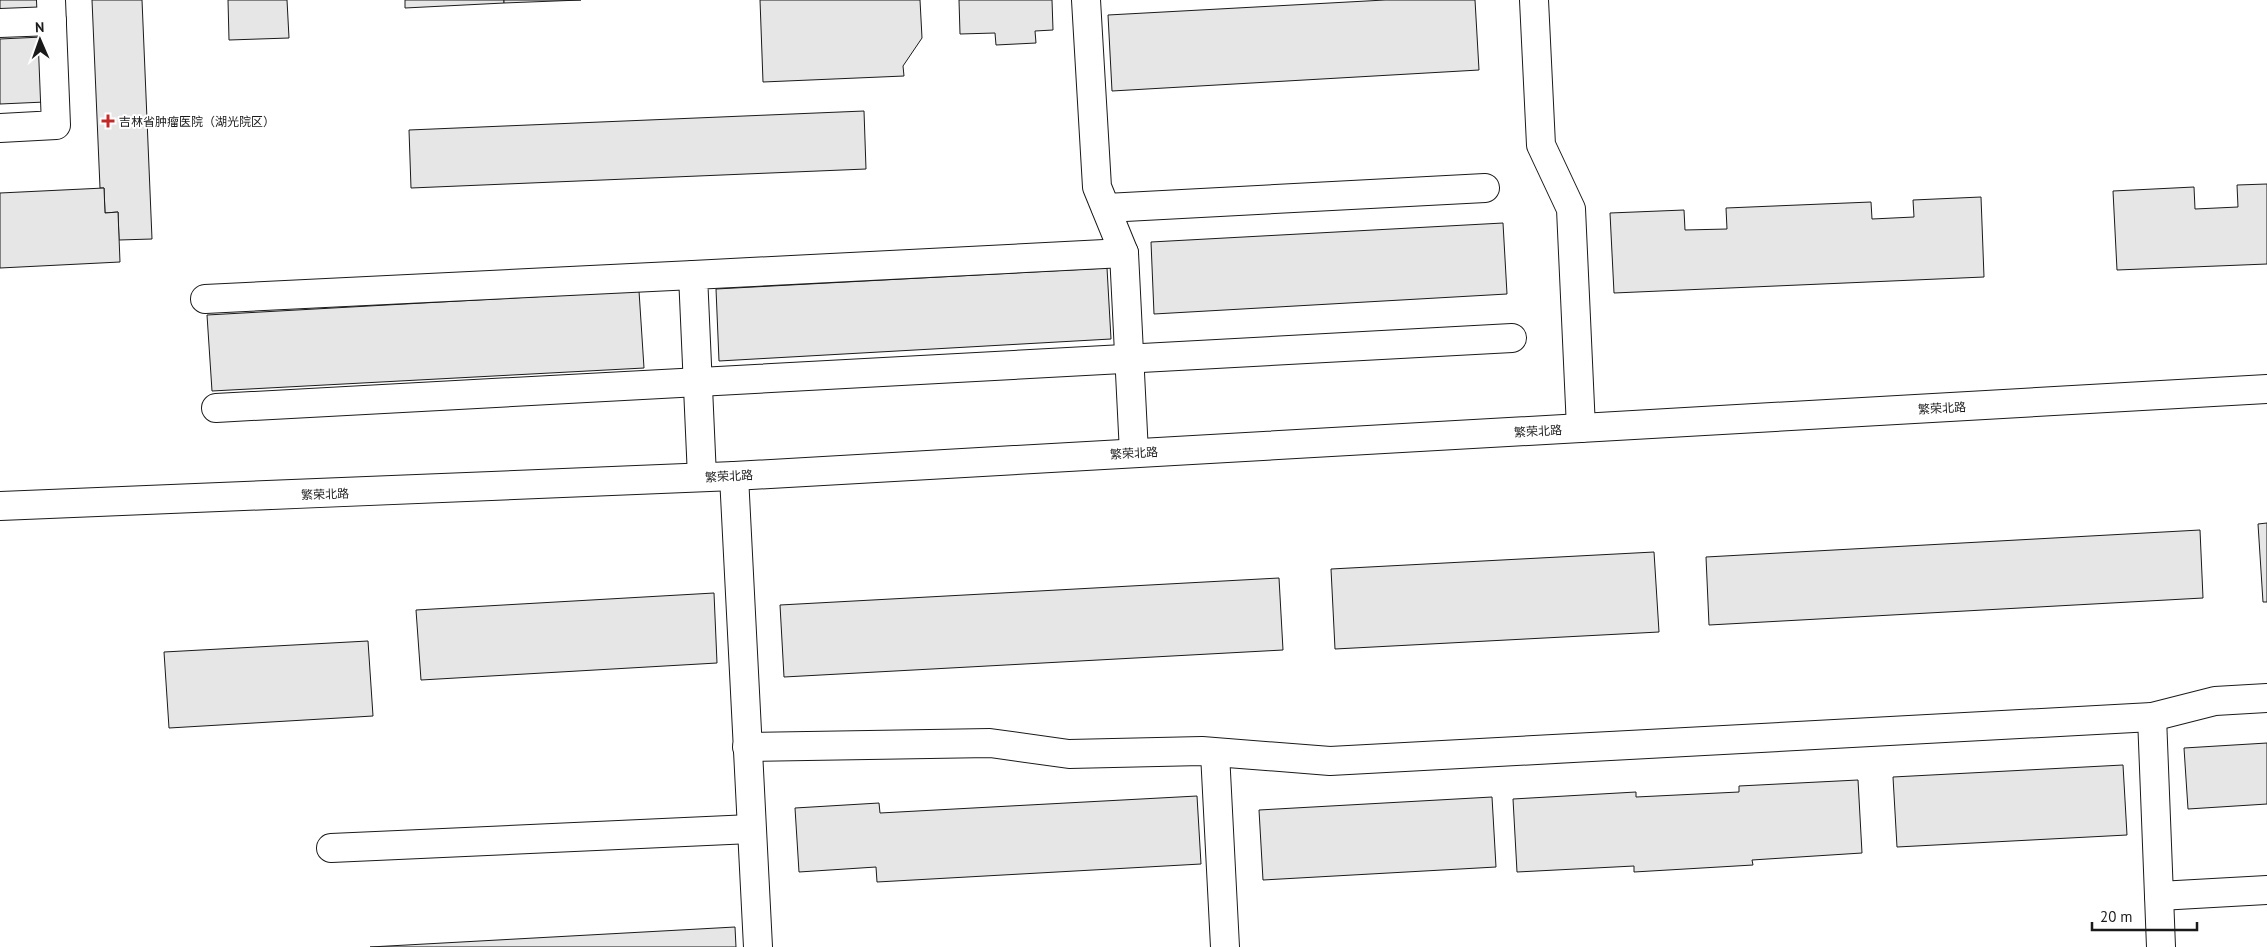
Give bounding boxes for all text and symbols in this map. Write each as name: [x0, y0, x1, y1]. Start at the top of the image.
north arrow: [15, 15, 65, 65]
text: N: [35, 18, 44, 36]
marker: 吉林省肿瘤医院（湖光院区）: [101, 114, 115, 128]
place label: 吉林省肿瘤医院（湖光院区）: [119, 114, 275, 129]
street label: 繁荣北路: [1918, 399, 1966, 417]
street label: 繁荣北路: [1514, 422, 1562, 440]
street label: 繁荣北路: [1110, 444, 1158, 462]
street label: 繁荣北路: [705, 467, 753, 485]
street label: 繁荣北路: [301, 486, 349, 502]
scale bar: [2092, 900, 2197, 932]
text: 20 m: [2100, 907, 2133, 926]

